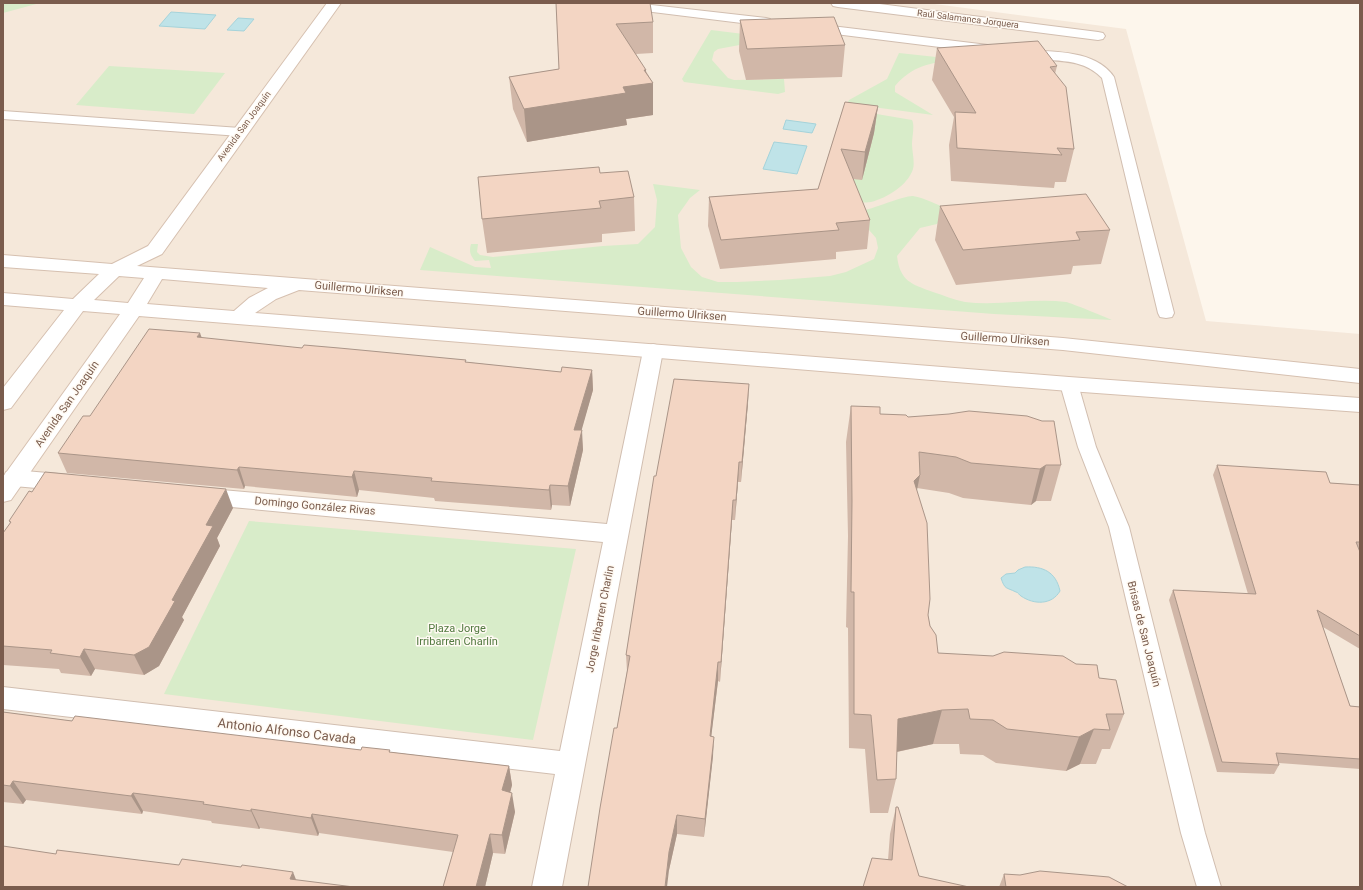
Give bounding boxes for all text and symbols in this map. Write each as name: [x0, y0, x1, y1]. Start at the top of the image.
street label: Raúl Salamanca Jorquera: [917, 8, 1020, 30]
street label: Avenida San Joaquín: [215, 89, 273, 163]
street label: Guillermo Ulriksen: [314, 279, 404, 299]
street label: Guillermo Ulriksen: [637, 304, 727, 324]
street label: Guillermo Ulriksen: [960, 329, 1050, 349]
street label: Avenida San Joaquín: [32, 358, 102, 450]
street label: Domingo González Rivas: [254, 494, 376, 518]
street label: Jorge Iribarren Charlin: [583, 564, 617, 674]
street label: Brisas de San Joaquín: [1125, 580, 1163, 688]
park label: Plaza Jorge Irribarren Charlín: [416, 622, 498, 648]
street label: Antonio Alfonso Cavada: [217, 715, 357, 747]

